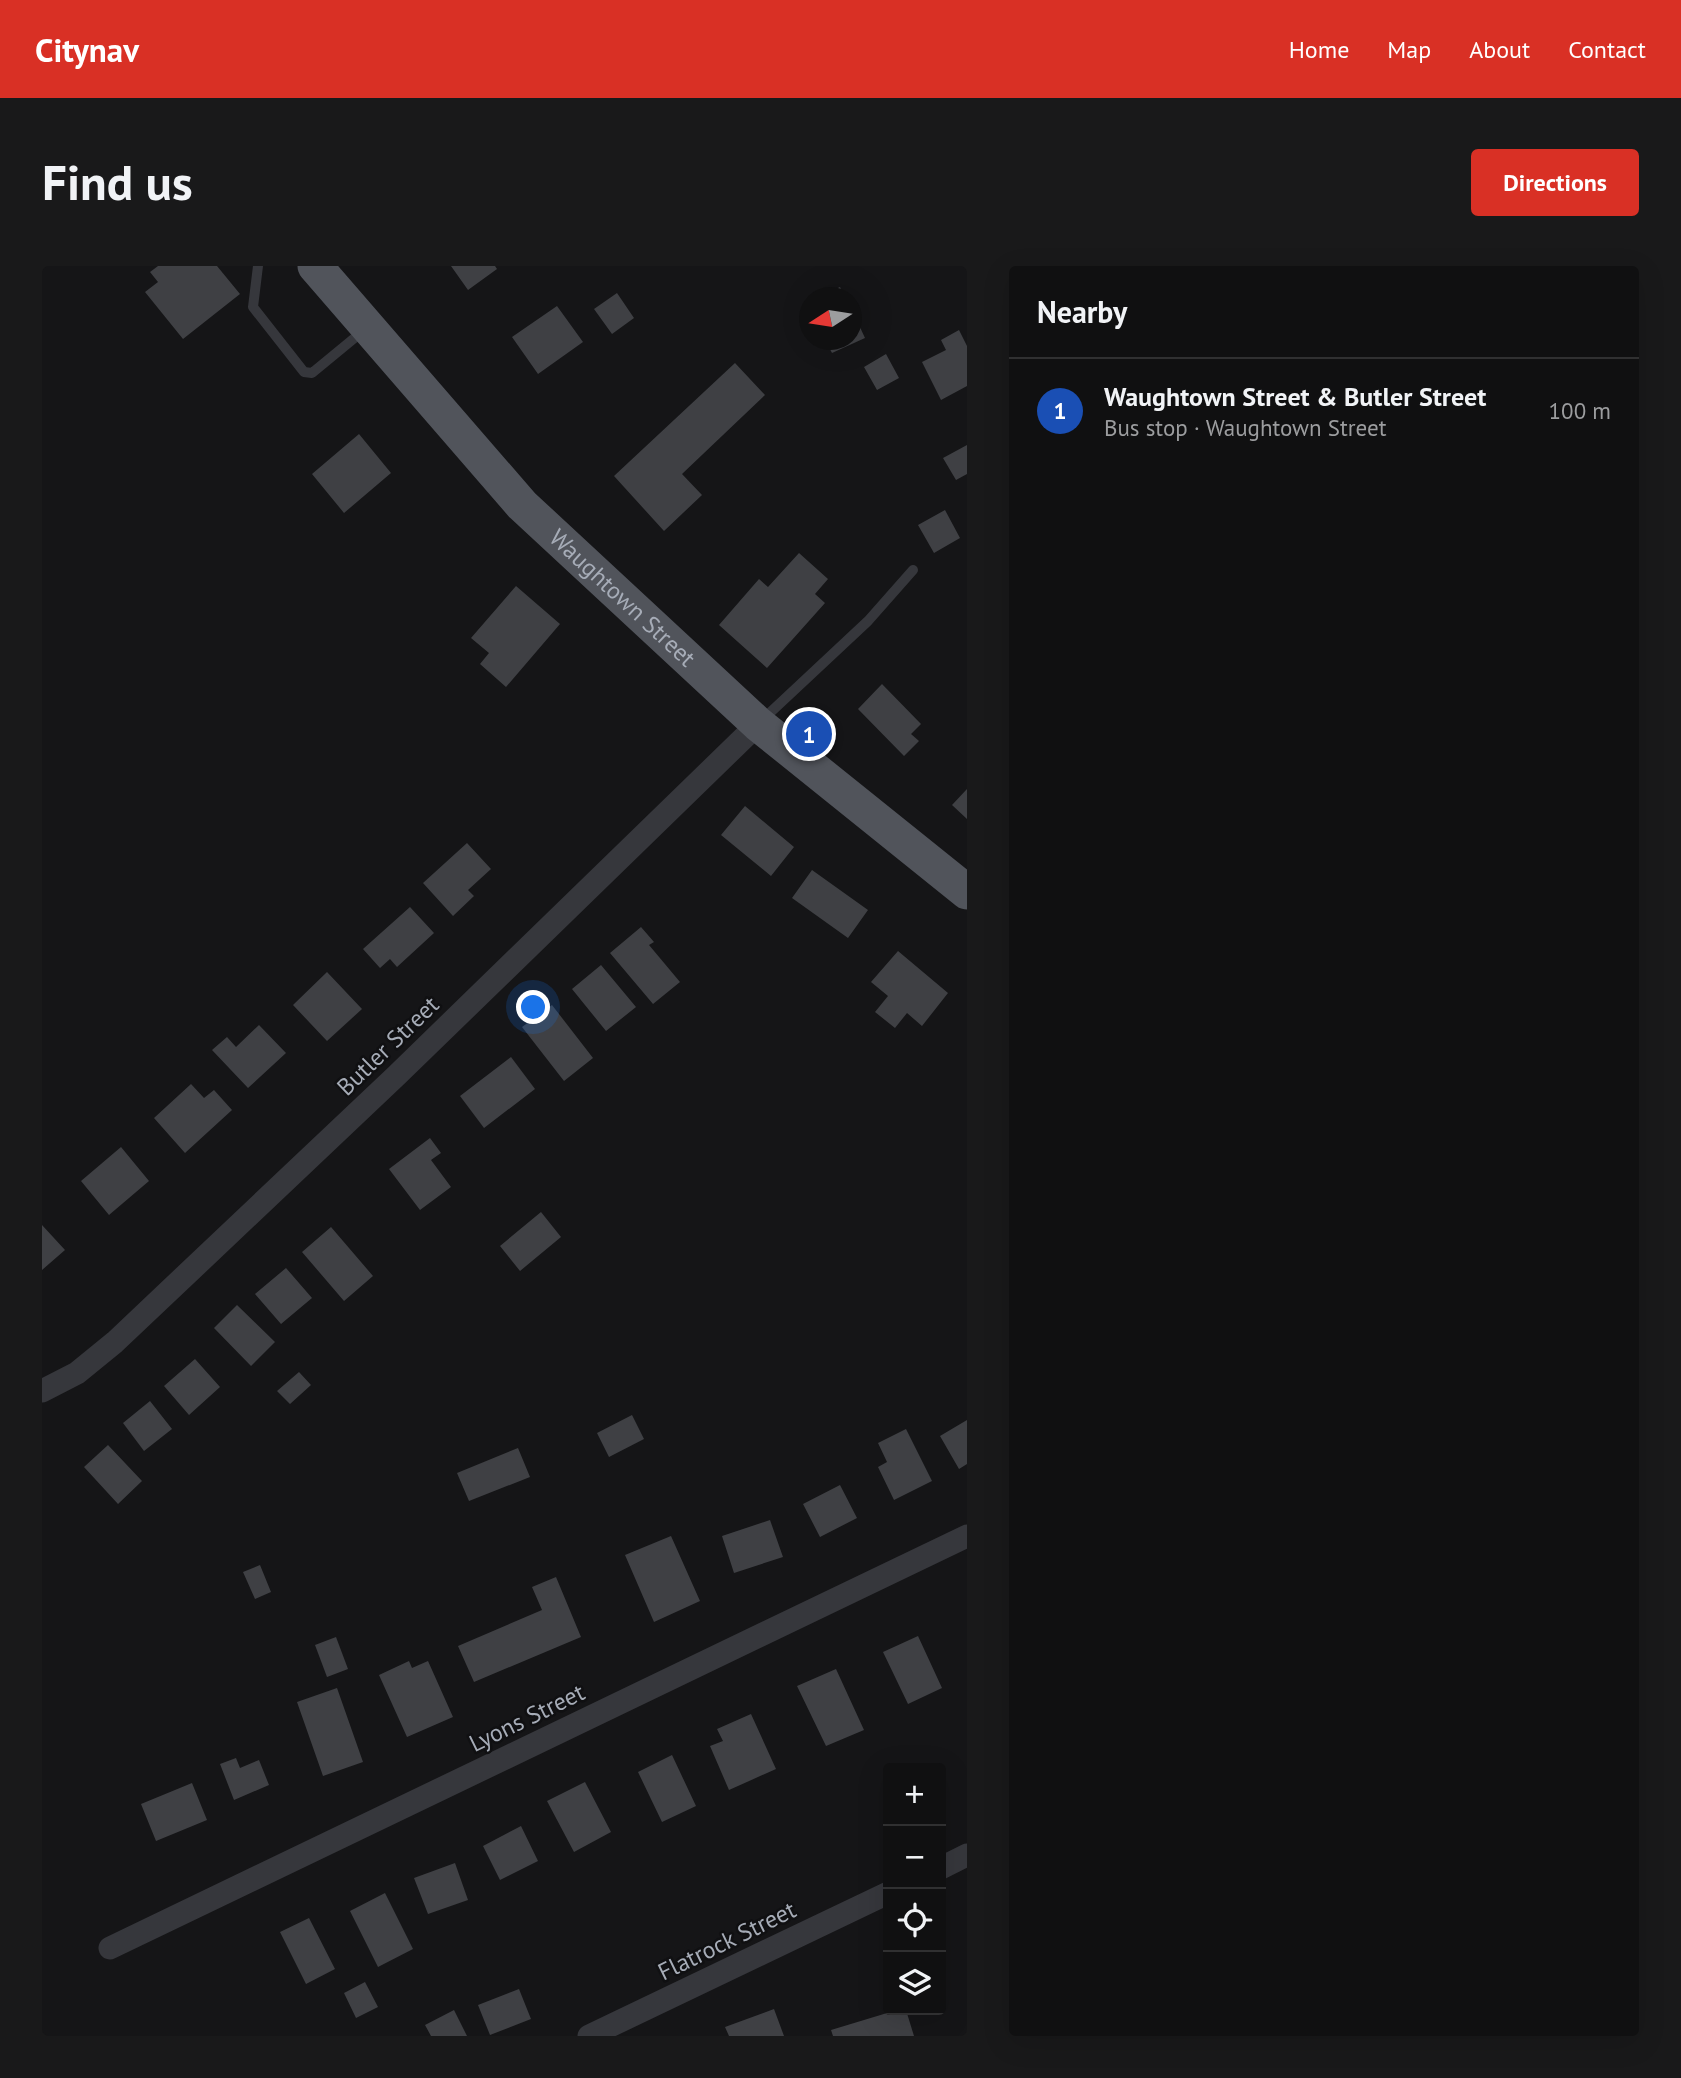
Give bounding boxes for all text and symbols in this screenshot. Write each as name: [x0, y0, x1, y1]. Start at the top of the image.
text: Citynav: [35, 28, 139, 71]
text: Home: [1289, 34, 1349, 65]
text: Map: [1387, 34, 1431, 65]
text: About: [1469, 34, 1530, 65]
text: Contact: [1568, 34, 1646, 65]
button: Directions: [1471, 149, 1639, 216]
text: Find us: [42, 150, 193, 214]
north arrow: [799, 287, 862, 350]
text: Nearby: [1037, 292, 1127, 331]
text: Waughtown Street & Butler Street: [1104, 380, 1486, 413]
text: 1: [1053, 396, 1067, 425]
text: 100 m: [1549, 396, 1611, 425]
text: Bus stop · Waughtown Street: [1104, 413, 1386, 442]
street label: Waughtown Street: [543, 522, 702, 673]
pin: 1: [786, 708, 832, 760]
street label: Butler Street: [330, 989, 445, 1102]
your location: [516, 990, 550, 1024]
street label: Lyons Street: [464, 1676, 590, 1759]
map controls: [883, 1763, 946, 2015]
button: +: [883, 1763, 946, 1826]
button: −: [883, 1826, 946, 1889]
button: locate: [883, 1889, 946, 1952]
street label: Flatrock Street: [653, 1894, 801, 1987]
button: layers: [883, 1952, 946, 2015]

